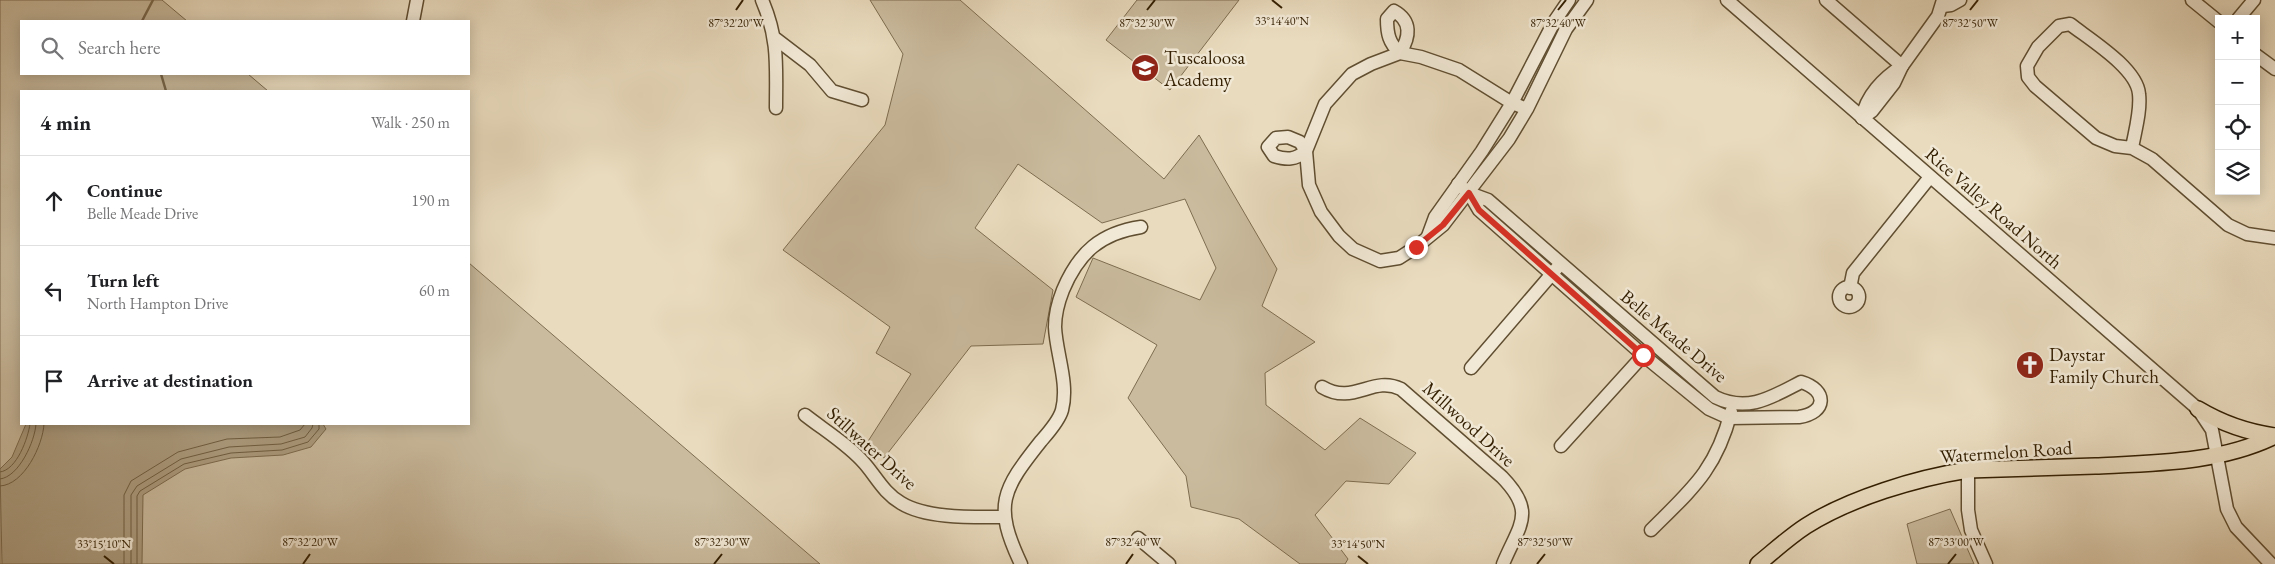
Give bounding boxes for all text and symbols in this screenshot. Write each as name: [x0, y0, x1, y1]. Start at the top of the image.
text: 33°14'40"N: [1255, 13, 1309, 29]
text: 87°32'20"W: [708, 15, 765, 31]
text: 87°32'30"W: [1119, 15, 1176, 31]
text: 87°32'40"W: [1530, 15, 1587, 31]
text: 87°32'50"W: [1942, 15, 1999, 31]
map controls: [2215, 15, 2260, 195]
button: +: [2215, 15, 2260, 60]
search box: [20, 20, 470, 75]
icon: search: [38, 34, 66, 62]
text: Search here: [78, 35, 160, 60]
place label: Tuscaloosa Academy: [1163, 45, 1245, 92]
school or university icon: Tuscaloosa Academy: [1130, 53, 1160, 83]
button: −: [2215, 60, 2260, 105]
button: locate: [2215, 105, 2260, 150]
text: 4 min: [40, 109, 91, 136]
text: Walk · 250 m: [371, 112, 450, 133]
street label: Rice Valley Road North: [1920, 141, 2068, 275]
button: layers: [2215, 150, 2260, 195]
text: Continue: [87, 178, 162, 203]
icon: ahead: [40, 187, 68, 215]
text: 190 m: [411, 190, 450, 211]
text: Belle Meade Drive: [87, 203, 198, 224]
route end: [1405, 236, 1428, 259]
text: Turn left: [87, 268, 159, 293]
icon: left: [40, 277, 68, 305]
text: 60 m: [419, 280, 450, 301]
street label: Belle Meade Drive: [1615, 284, 1733, 388]
text: North Hampton Drive: [87, 293, 228, 314]
place label: Daystar Family Church: [2049, 342, 2159, 389]
route start: [1632, 344, 1655, 367]
church icon: Daystar Family Church: [2015, 350, 2045, 380]
icon: arrive: [40, 367, 68, 395]
text: Arrive at destination: [87, 368, 253, 393]
street label: Millwood Drive: [1417, 376, 1521, 472]
street label: Stillwater Drive: [822, 401, 922, 495]
street label: Watermelon Road: [1939, 435, 2073, 469]
text: 87°32'20"W: [282, 534, 339, 550]
text: 87°32'30"W: [694, 534, 751, 550]
text: 87°32'40"W: [1105, 534, 1162, 550]
text: 87°32'50"W: [1517, 534, 1574, 550]
text: 87°33'00"W: [1928, 534, 1985, 550]
text: 33°15'10"N: [77, 536, 131, 552]
text: 33°14'50"N: [1331, 536, 1385, 552]

